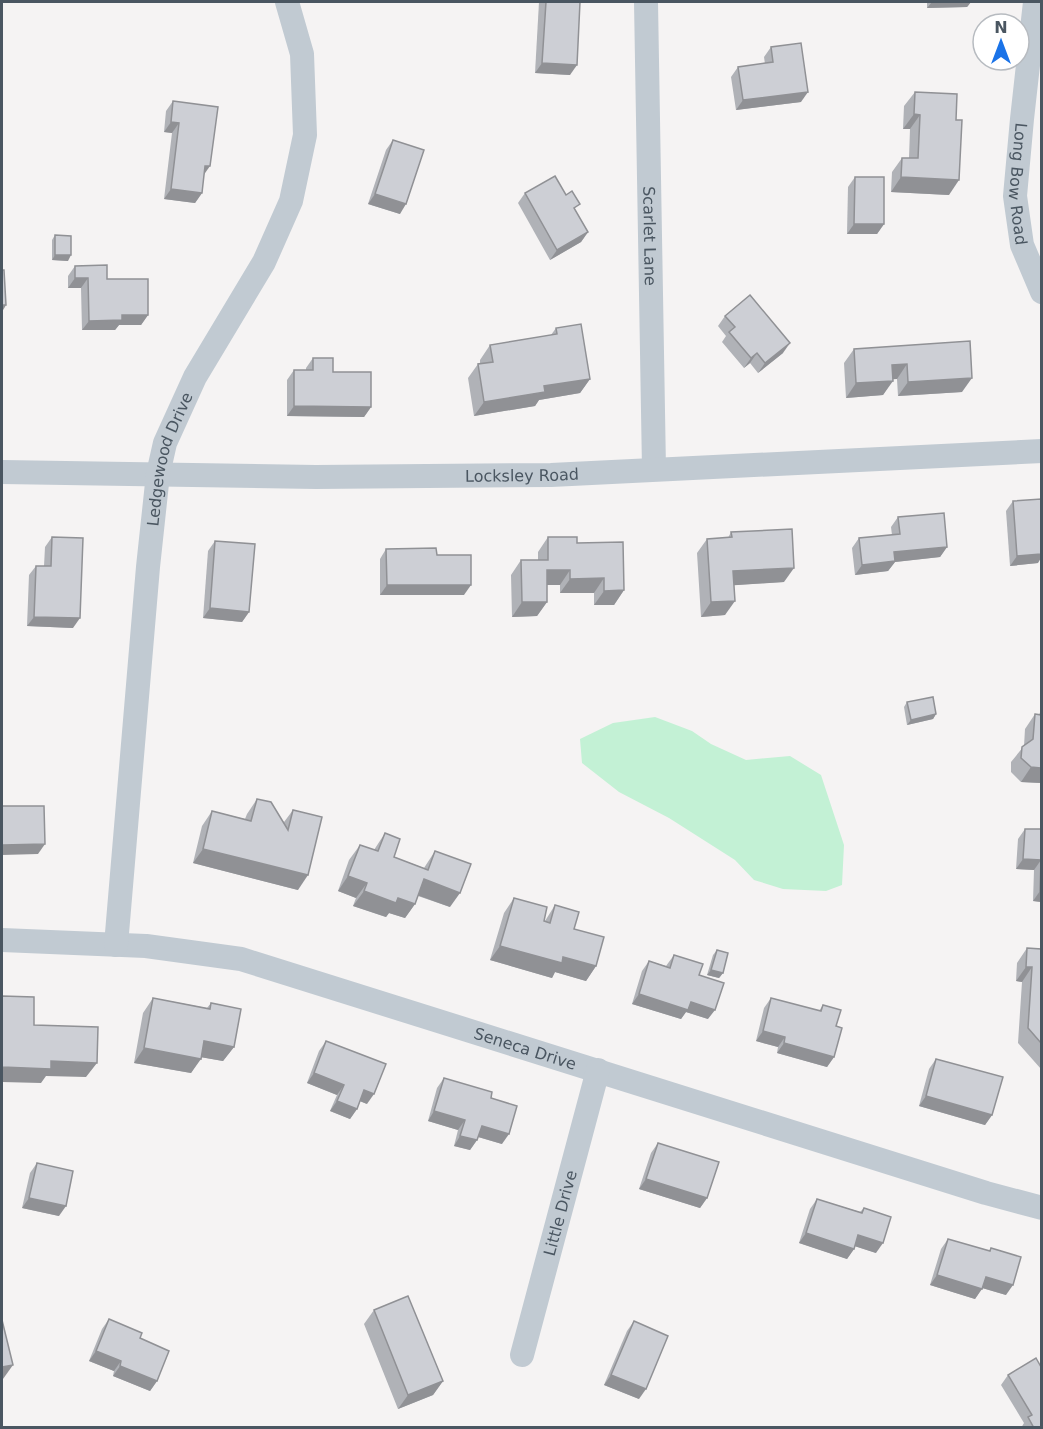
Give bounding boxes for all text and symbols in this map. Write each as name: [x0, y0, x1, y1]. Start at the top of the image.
north arrow: [971, 12, 1031, 72]
text: N: [994, 18, 1008, 37]
street label: Long Bow Road: [1005, 122, 1031, 246]
street label: Scarlet Lane: [640, 186, 660, 286]
street label: Ledgewood Drive: [143, 389, 196, 527]
street label: Locksley Road: [465, 464, 579, 485]
street label: Seneca Drive: [472, 1023, 579, 1073]
street label: Little Drive: [539, 1168, 580, 1258]

